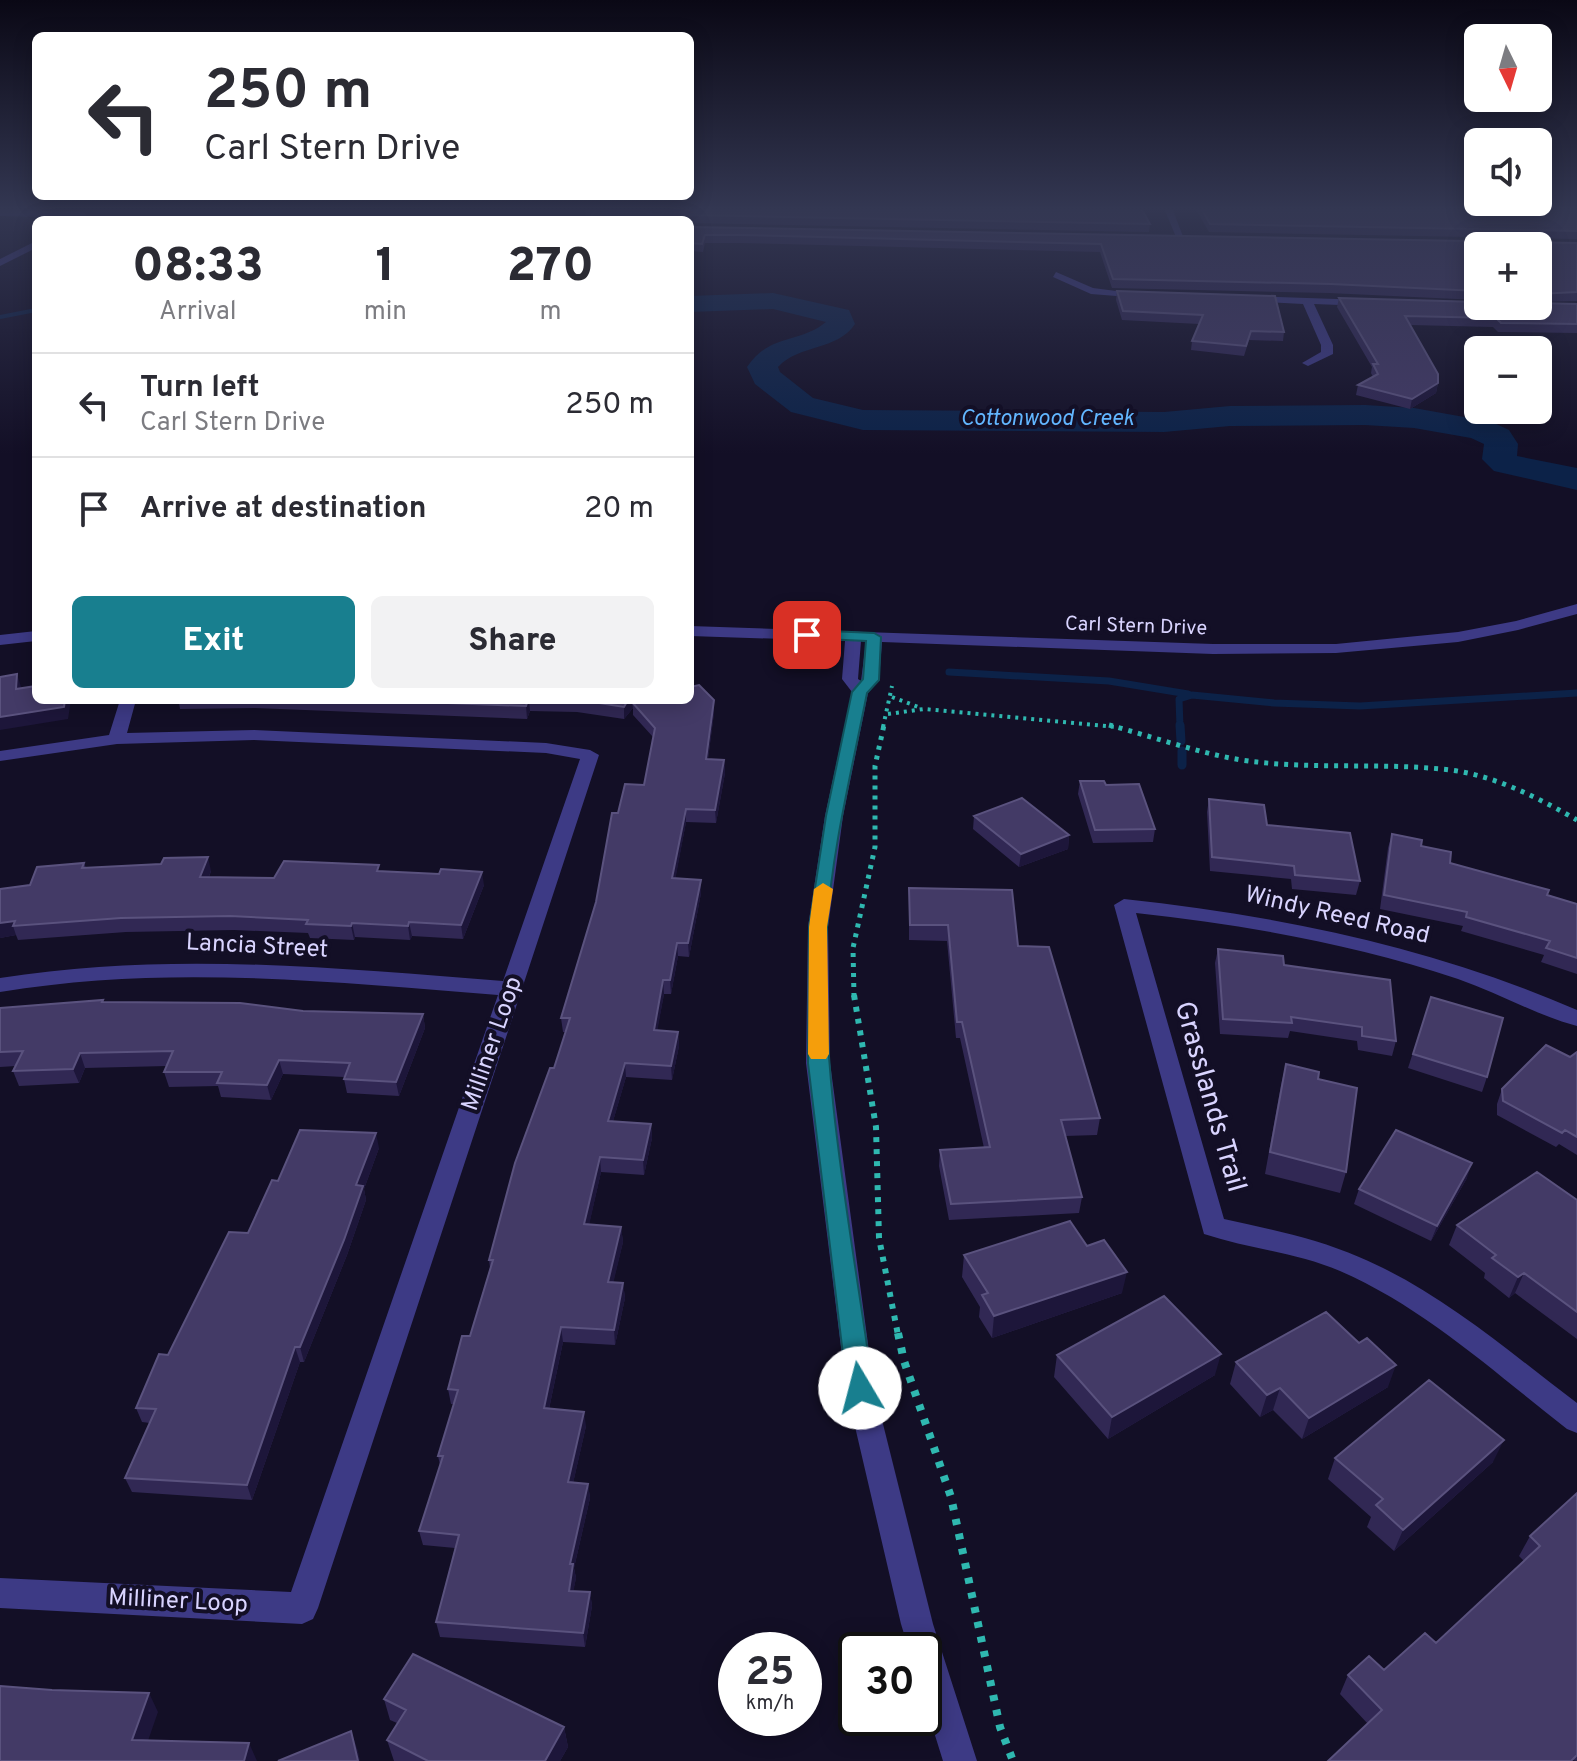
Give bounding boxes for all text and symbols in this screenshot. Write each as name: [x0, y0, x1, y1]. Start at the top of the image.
north arrow: [1464, 24, 1552, 112]
map controls: [1464, 24, 1552, 424]
text: 250 m: [204, 58, 372, 128]
icon: left: [72, 64, 176, 168]
text: Carl Stern Drive: [204, 127, 460, 173]
button: sound: [1464, 128, 1552, 216]
button: +: [1464, 232, 1552, 320]
text: 08:33: [132, 238, 264, 298]
text: 1: [375, 238, 395, 298]
text: 270: [507, 238, 594, 298]
text: Arrival: [159, 296, 237, 329]
text: min: [364, 296, 407, 329]
text: m: [539, 296, 561, 329]
button: −: [1464, 336, 1552, 424]
text: Turn left: [140, 370, 260, 407]
icon: left: [72, 383, 116, 427]
text: 250 m: [565, 387, 654, 424]
water label: Cottonwood Creek: [960, 406, 1135, 433]
text: Carl Stern Drive: [140, 407, 325, 440]
icon: arrive: [72, 487, 116, 531]
text: Arrive at destination: [140, 491, 426, 528]
text: 20 m: [584, 491, 654, 528]
button: Exit: [72, 596, 355, 688]
button: Share: [371, 596, 654, 688]
pin: [773, 601, 841, 669]
street label: Carl Stern Drive: [1064, 612, 1208, 642]
icon: arrive: [785, 613, 829, 657]
street label: Windy Reed Road: [1242, 880, 1432, 952]
street label: Lancia Street: [185, 928, 329, 966]
street label: Milliner Loop: [456, 973, 530, 1115]
street label: Grasslands Trail: [1165, 997, 1253, 1197]
position arrow: [818, 1346, 902, 1430]
street label: Milliner Loop: [107, 1583, 249, 1621]
speed limit sign: 30: [838, 1632, 942, 1736]
text: 25: [746, 1649, 794, 1699]
text: km/h: [746, 1691, 794, 1717]

